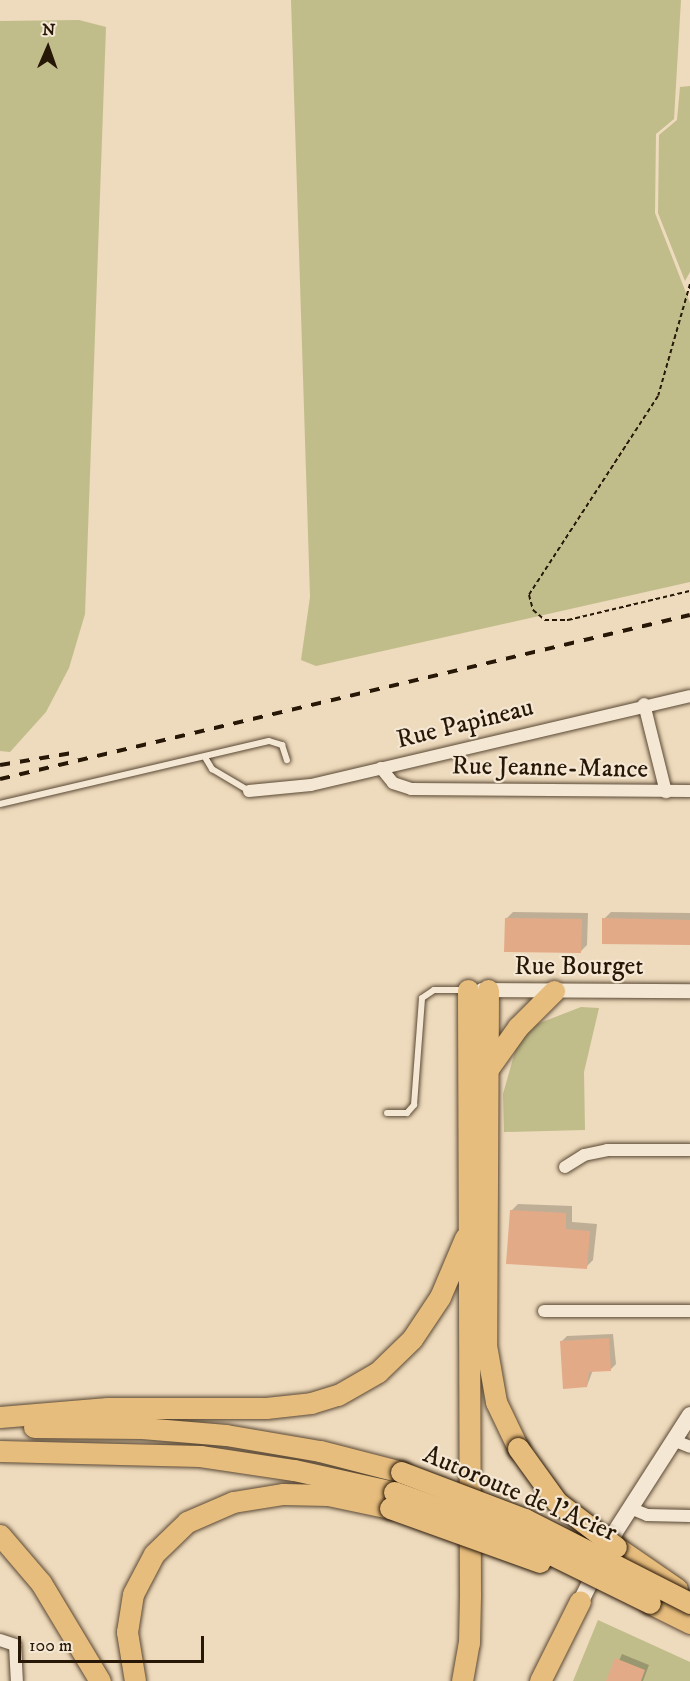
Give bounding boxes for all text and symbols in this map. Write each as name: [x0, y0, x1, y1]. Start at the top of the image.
north arrow: [18, 18, 78, 78]
text: N: [42, 20, 56, 40]
street label: Rue Papineau: [393, 692, 537, 756]
street label: Rue Jeanne-Mance: [451, 751, 649, 785]
street label: Rue Bourget: [514, 951, 644, 983]
street label: Autoroute de l'Acier: [418, 1439, 622, 1549]
scale bar: [21, 1624, 207, 1662]
text: 100 m: [29, 1635, 72, 1657]

